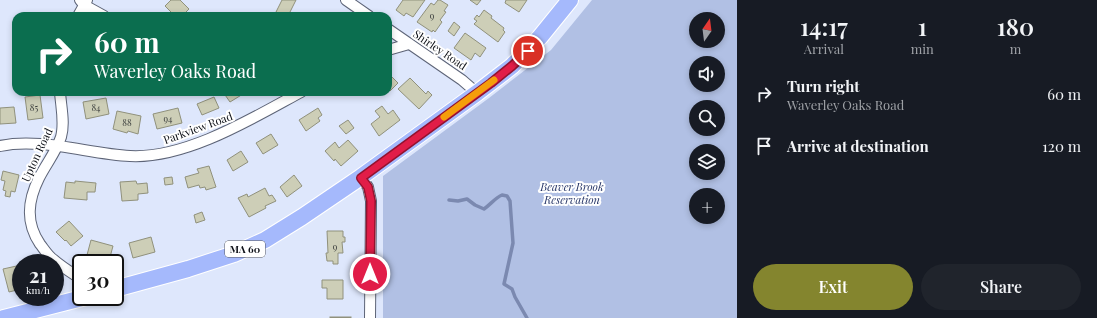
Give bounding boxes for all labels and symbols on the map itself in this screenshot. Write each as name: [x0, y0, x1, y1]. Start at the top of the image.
house number: 9: [430, 9, 435, 21]
north arrow: [689, 12, 725, 48]
street label: Shirley Road: [410, 26, 471, 73]
pin: [511, 34, 545, 68]
house number: 85: [30, 101, 38, 113]
house number: 84: [91, 101, 101, 113]
street label: Parkview Road: [161, 108, 235, 147]
house number: 94: [163, 112, 173, 124]
house number: 88: [122, 116, 132, 128]
street label: Upton Road: [17, 125, 56, 184]
park label: Beaver Brook Reservation: [539, 179, 604, 207]
house number: 9: [333, 240, 338, 252]
road number: MA 60: [225, 241, 265, 257]
position arrow: [349, 253, 391, 295]
speed limit sign: 30: [72, 254, 124, 306]

